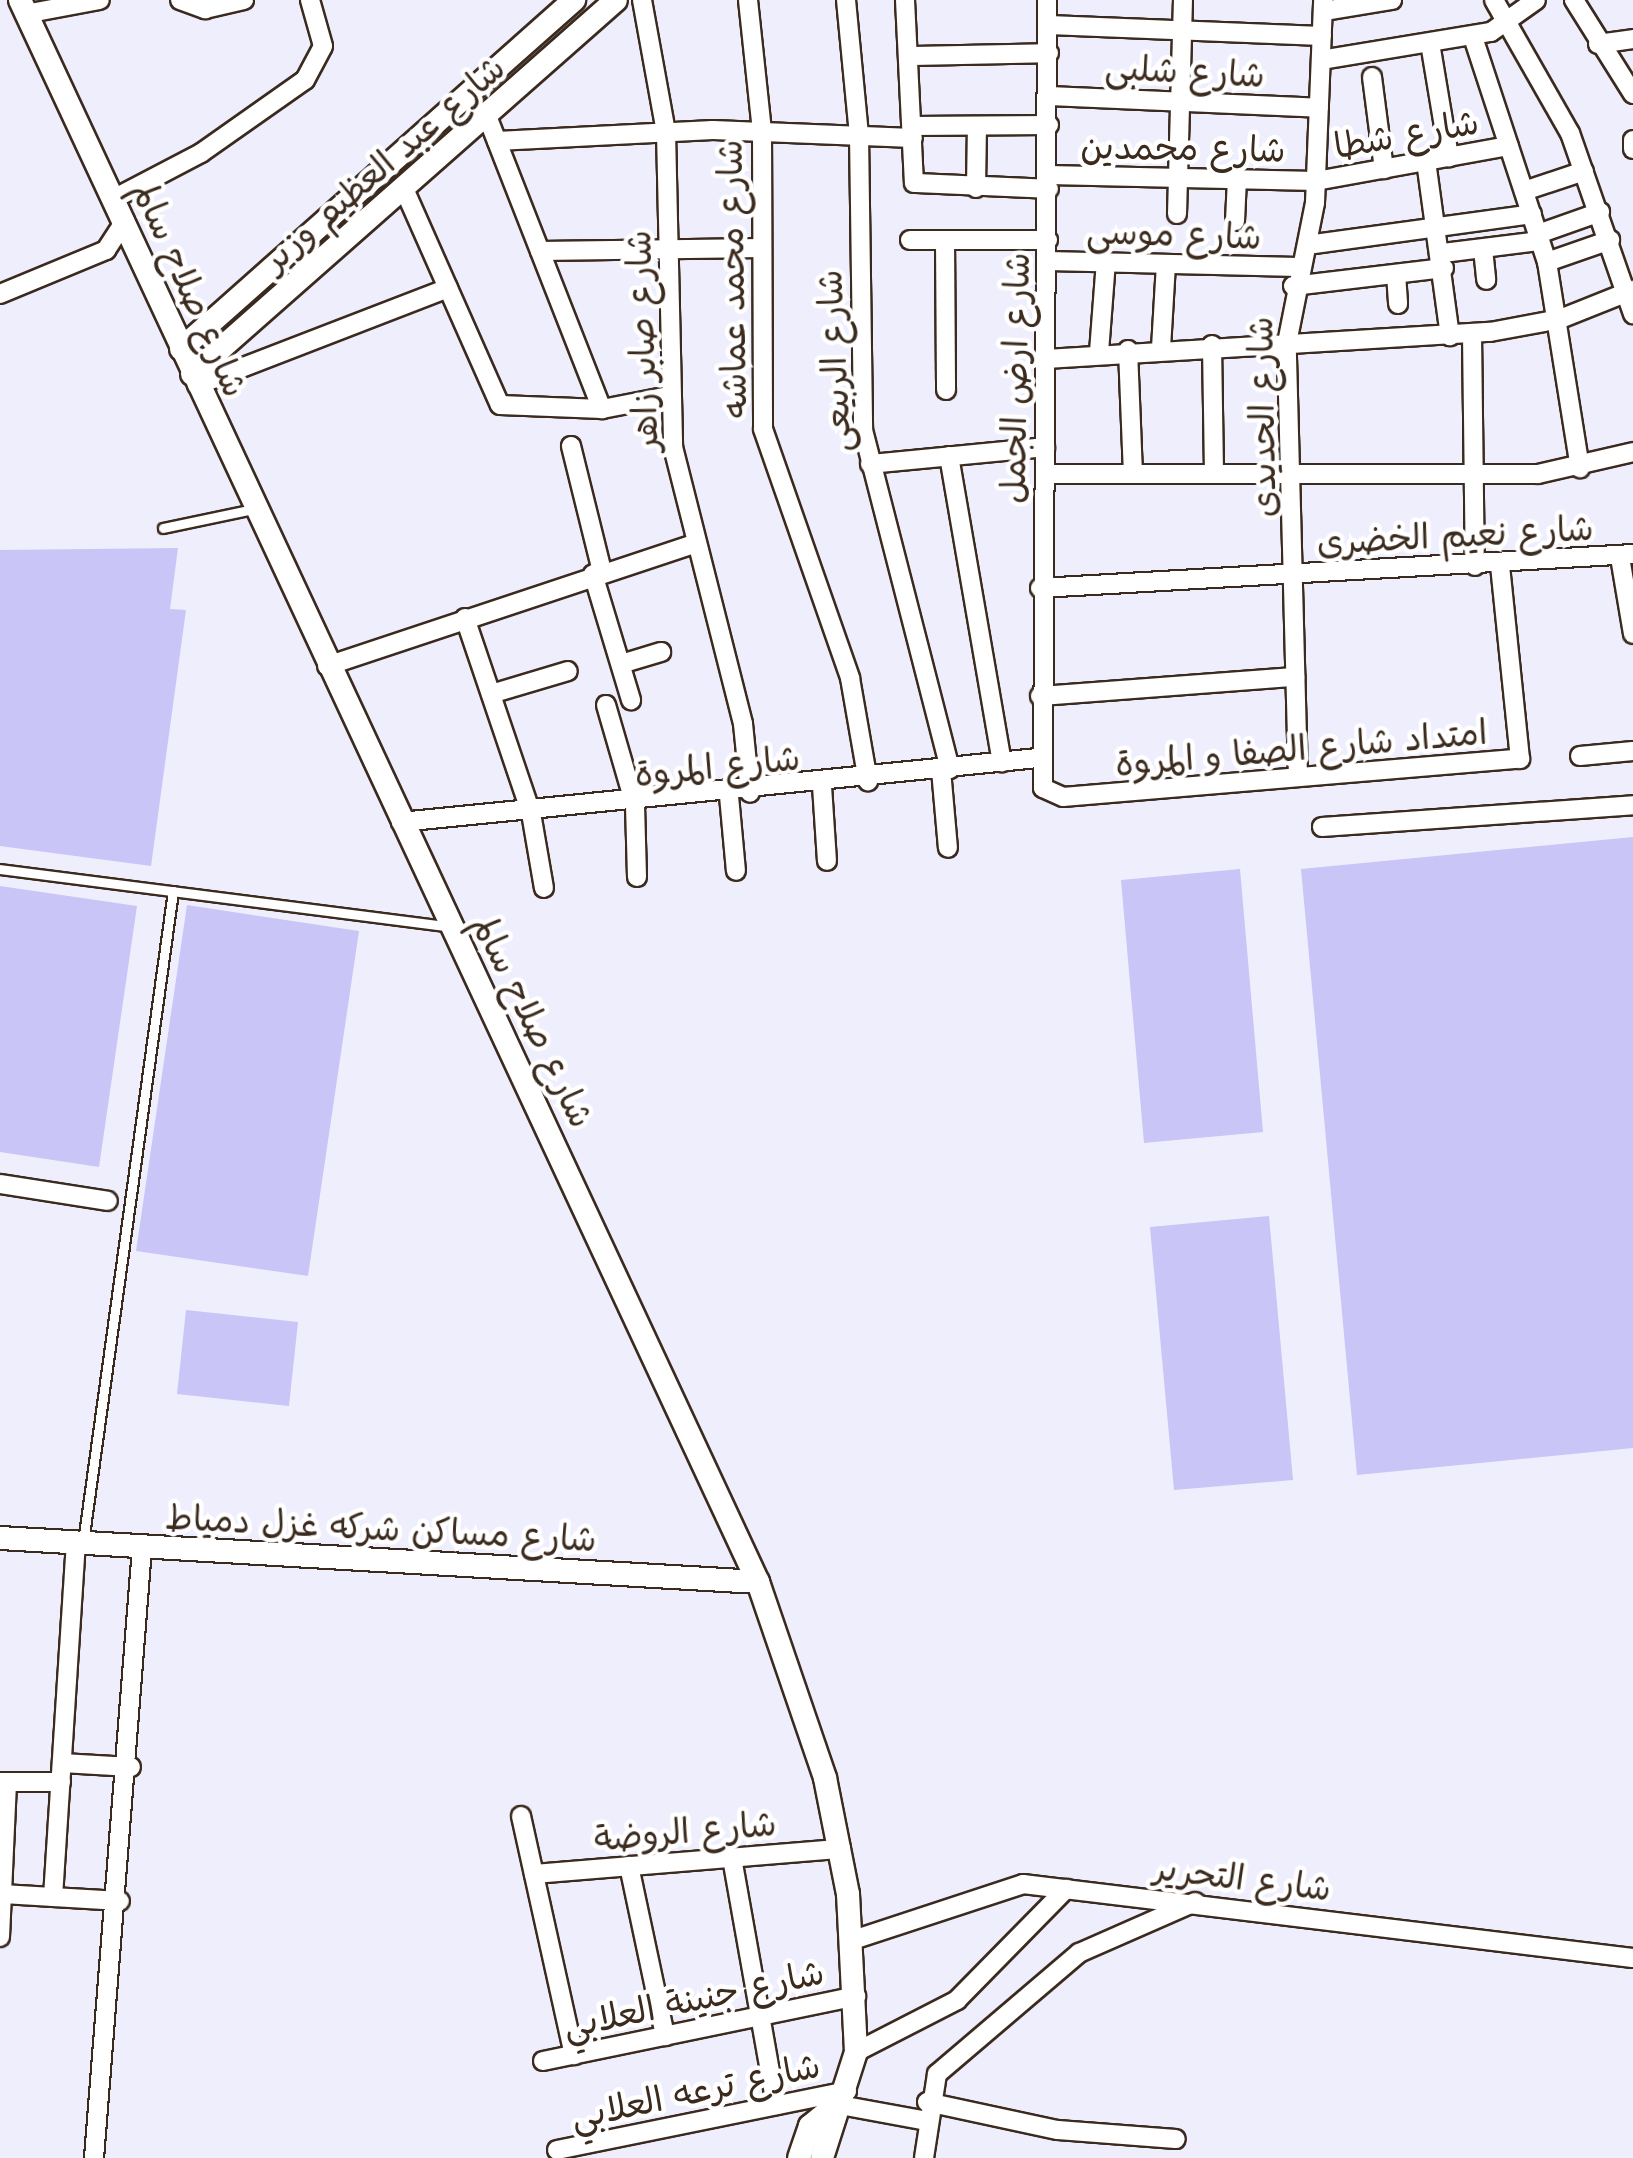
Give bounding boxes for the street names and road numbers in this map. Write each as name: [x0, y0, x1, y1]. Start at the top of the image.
street label: شارع شلبى: [1104, 44, 1266, 94]
street label: شارع عبد العظيم وزير: [252, 45, 512, 279]
street label: شارع شطا: [1330, 99, 1482, 165]
street label: شارع محمدين: [1080, 123, 1286, 169]
street label: شارع محمد عماشه: [707, 139, 753, 419]
street label: شارع صلاح سالم: [126, 174, 258, 402]
street label: شارع موسى: [1086, 208, 1262, 256]
street label: شارع صابر زاهر: [615, 230, 665, 452]
street label: شارع ارض الجمل: [990, 252, 1036, 504]
street label: شارع الربيعى: [806, 269, 858, 453]
street label: شارع الحديدى: [1237, 316, 1283, 518]
street label: شارع نعيم الخضرى: [1316, 505, 1594, 561]
street label: امتداد شارع الصفا و المروة: [1113, 709, 1489, 783]
street label: شارع المروة: [632, 734, 802, 794]
street label: شارع صلاح سالم: [465, 907, 605, 1133]
street label: شارع مساكن شركه غزل دمياط: [164, 1494, 598, 1558]
street label: شارع الروضة: [592, 1800, 778, 1858]
street label: شارع التحرير: [1152, 1844, 1334, 1908]
street label: شارع جنينة العلابي: [559, 1949, 827, 2045]
street label: شارع ترعه العلابي: [566, 2042, 824, 2136]

